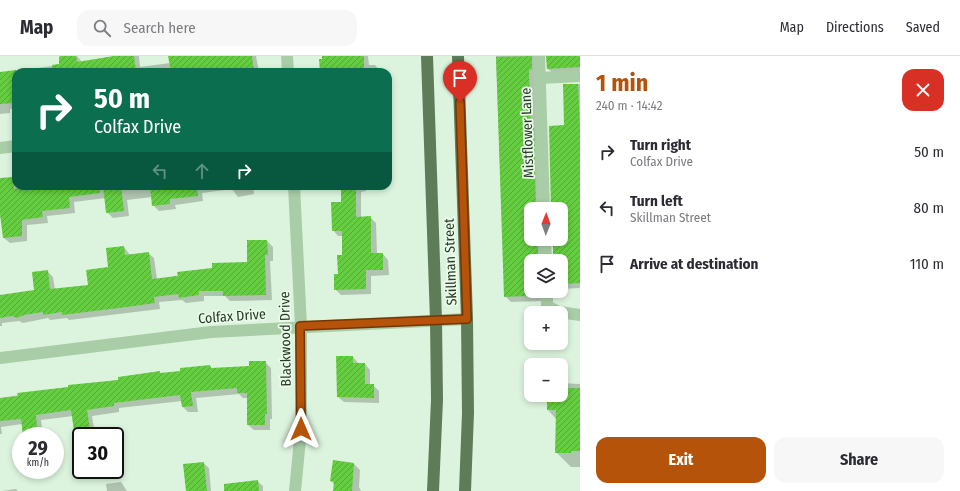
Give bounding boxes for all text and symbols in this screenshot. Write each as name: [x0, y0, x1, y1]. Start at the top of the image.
search box: [77, 10, 357, 46]
text: Map: [20, 16, 53, 39]
icon: search: [91, 17, 113, 39]
text: Search here: [123, 19, 196, 37]
text: Map: [780, 19, 804, 36]
text: Directions: [826, 19, 884, 36]
text: Saved: [906, 19, 940, 36]
pin: [443, 61, 477, 102]
icon: arrive: [449, 67, 471, 89]
text: 1 min: [596, 69, 648, 97]
button: close: [902, 69, 944, 111]
text: 50 m: [94, 82, 150, 115]
icon: right: [28, 84, 80, 136]
street label: Mistflower Lane: [517, 87, 538, 179]
text: 240 m · 14:42: [596, 98, 662, 113]
text: Colfax Drive: [94, 116, 181, 138]
text: Turn right: [630, 136, 691, 154]
icon: right: [596, 141, 618, 163]
text: 50 m: [914, 143, 944, 161]
text: Colfax Drive: [630, 154, 693, 169]
icon: left: [149, 160, 171, 182]
icon: ahead: [191, 160, 213, 182]
icon: right: [233, 160, 255, 182]
text: Turn left: [630, 192, 683, 210]
icon: left: [596, 197, 618, 219]
text: 80 m: [914, 199, 944, 217]
north arrow: [524, 202, 568, 246]
map controls: [524, 202, 568, 402]
text: Skillman Street: [630, 210, 711, 225]
street label: Skillman Street: [440, 218, 461, 306]
icon: arrive: [596, 253, 618, 275]
button: layers: [524, 254, 568, 298]
text: Arrive at destination: [630, 255, 758, 273]
text: 110 m: [910, 255, 944, 273]
street label: Blackwood Drive: [276, 291, 295, 387]
street label: Colfax Drive: [198, 306, 267, 327]
button: +: [524, 306, 568, 350]
button: −: [524, 358, 568, 402]
position arrow: [280, 408, 322, 450]
speed limit sign: 30: [72, 427, 124, 479]
text: 29: [28, 436, 48, 460]
button: Exit: [596, 437, 766, 483]
button: Share: [774, 437, 944, 483]
text: km/h: [27, 457, 49, 469]

